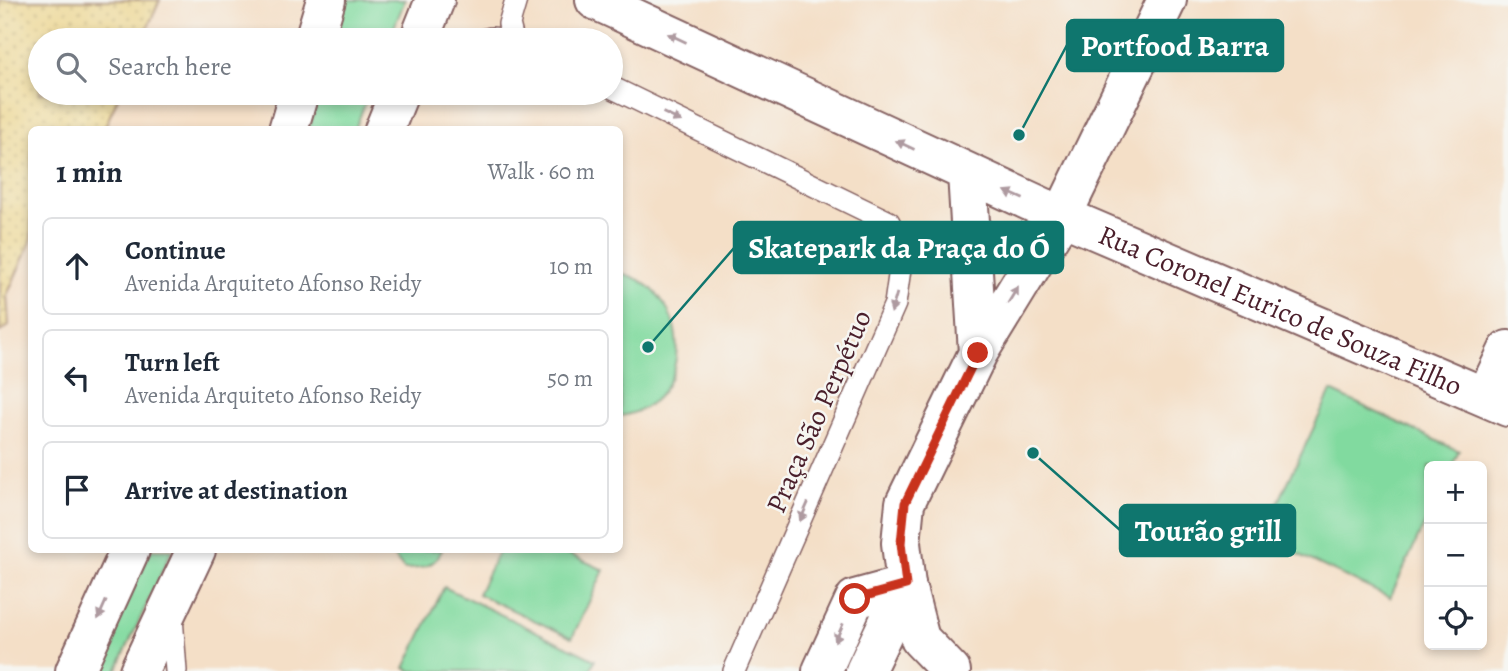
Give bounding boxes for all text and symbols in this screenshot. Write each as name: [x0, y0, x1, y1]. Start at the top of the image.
callout: Portfood Barra: [1067, 20, 1283, 71]
text: Portfood Barra: [1081, 26, 1270, 66]
search box: [28, 28, 623, 105]
one-way arrow: [667, 32, 687, 44]
icon: search: [52, 48, 90, 86]
text: Search here: [108, 49, 232, 84]
one-way arrow: [662, 112, 682, 123]
one-way arrow: [895, 139, 915, 150]
text: 1 min: [56, 152, 123, 192]
text: Walk · 60 m: [487, 156, 595, 187]
one-way arrow: [1004, 189, 1024, 201]
street label: Rua Coronel Eurico de Souza Filho: [1093, 216, 1468, 405]
callout: Skatepark da Praça do Ó: [734, 222, 1063, 273]
text: Skatepark da Praça do Ó: [748, 228, 1050, 268]
text: Continue: [125, 233, 226, 268]
icon: ahead: [58, 247, 96, 285]
text: 10 m: [549, 251, 593, 282]
text: Avenida Arquiteto Afonso Reidy: [125, 268, 421, 299]
one-way arrow: [1007, 285, 1020, 304]
one-way arrow: [888, 293, 899, 315]
street label: Praça São Perpétuo: [757, 304, 881, 519]
route end: [962, 337, 993, 368]
text: Turn left: [125, 345, 220, 380]
icon: left: [58, 359, 96, 397]
text: 50 m: [547, 363, 593, 394]
text: Avenida Arquiteto Afonso Reidy: [125, 380, 421, 411]
map controls: [1424, 461, 1487, 650]
button: +: [1424, 461, 1487, 524]
icon: arrive: [58, 471, 96, 509]
text: Arrive at destination: [125, 473, 348, 508]
one-way arrow: [798, 502, 810, 522]
callout: Tourão grill: [1120, 505, 1295, 556]
text: Tourão grill: [1135, 511, 1281, 551]
button: −: [1424, 524, 1487, 587]
route start: [839, 583, 870, 614]
button: locate: [1424, 587, 1487, 650]
one-way arrow: [96, 600, 108, 620]
one-way arrow: [834, 623, 845, 644]

